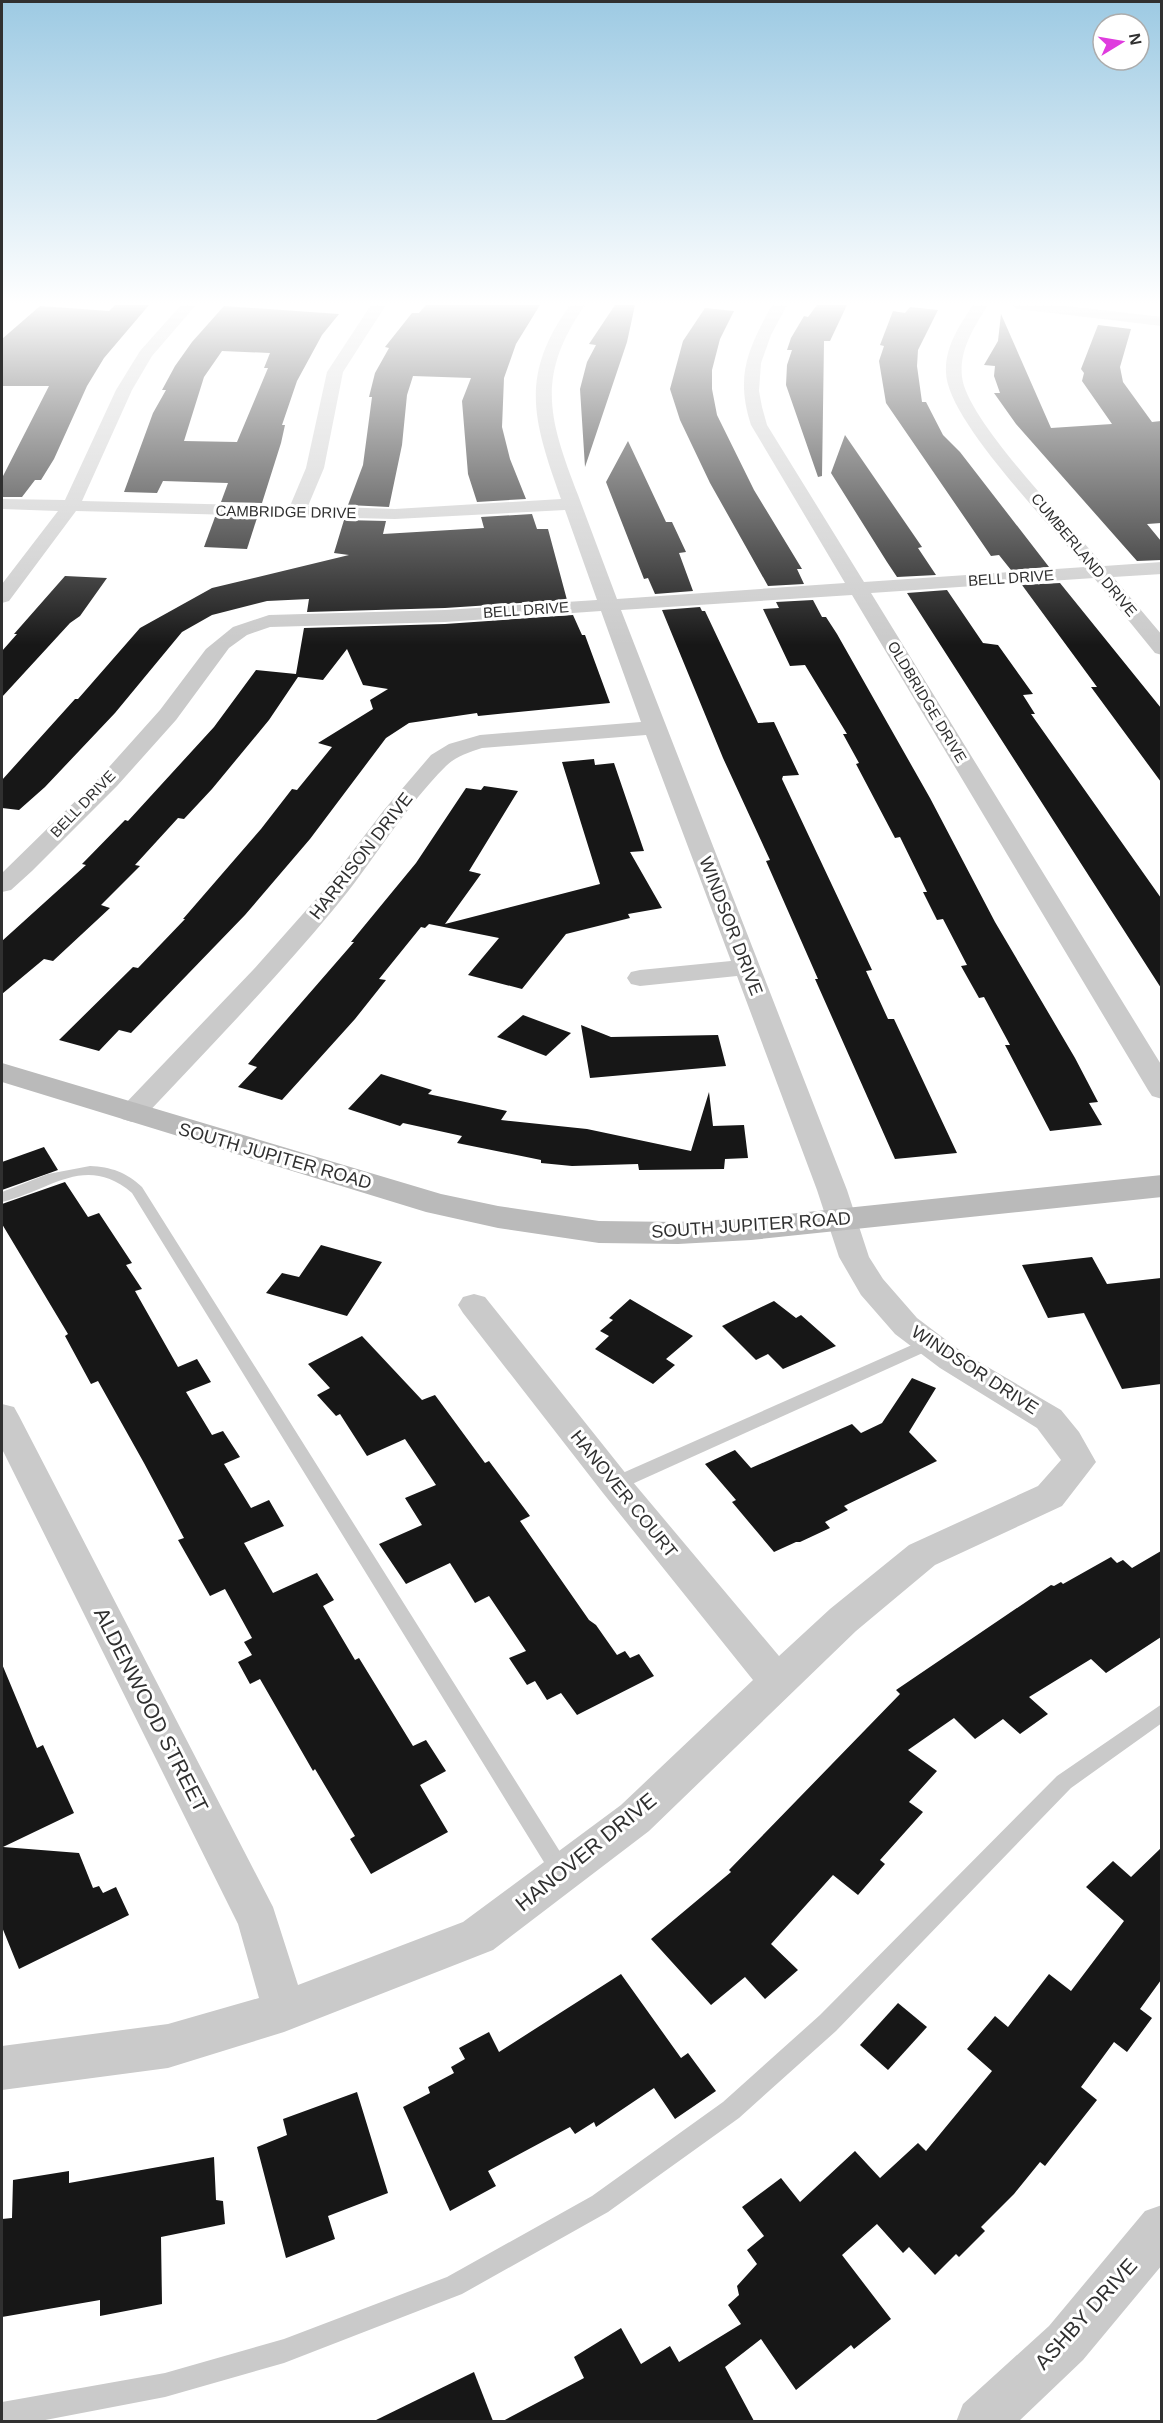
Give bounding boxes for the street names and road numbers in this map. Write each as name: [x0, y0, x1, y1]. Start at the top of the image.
street label: CUMBERLAND DRIVE: [1028, 490, 1141, 620]
street label: CAMBRIDGE DRIVE: [215, 502, 357, 521]
street label: BELL DRIVE: [967, 566, 1055, 589]
street label: BELL DRIVE: [482, 598, 570, 621]
street label: OLDBRIDGE DRIVE: [885, 638, 970, 765]
street label: BELL DRIVE: [47, 767, 119, 841]
street label: HARRISON DRIVE: [305, 789, 417, 923]
street label: WINDSOR DRIVE: [695, 854, 767, 998]
street label: SOUTH JUPITER ROAD: [176, 1119, 374, 1193]
street label: SOUTH JUPITER ROAD: [651, 1208, 851, 1242]
street label: WINDSOR DRIVE: [908, 1322, 1042, 1418]
street label: HANOVER COURT: [567, 1426, 681, 1562]
street label: ALDENWOOD STREET: [90, 1604, 213, 1816]
street label: HANOVER DRIVE: [511, 1788, 660, 1915]
street label: ASHBY DRIVE: [1030, 2254, 1141, 2374]

